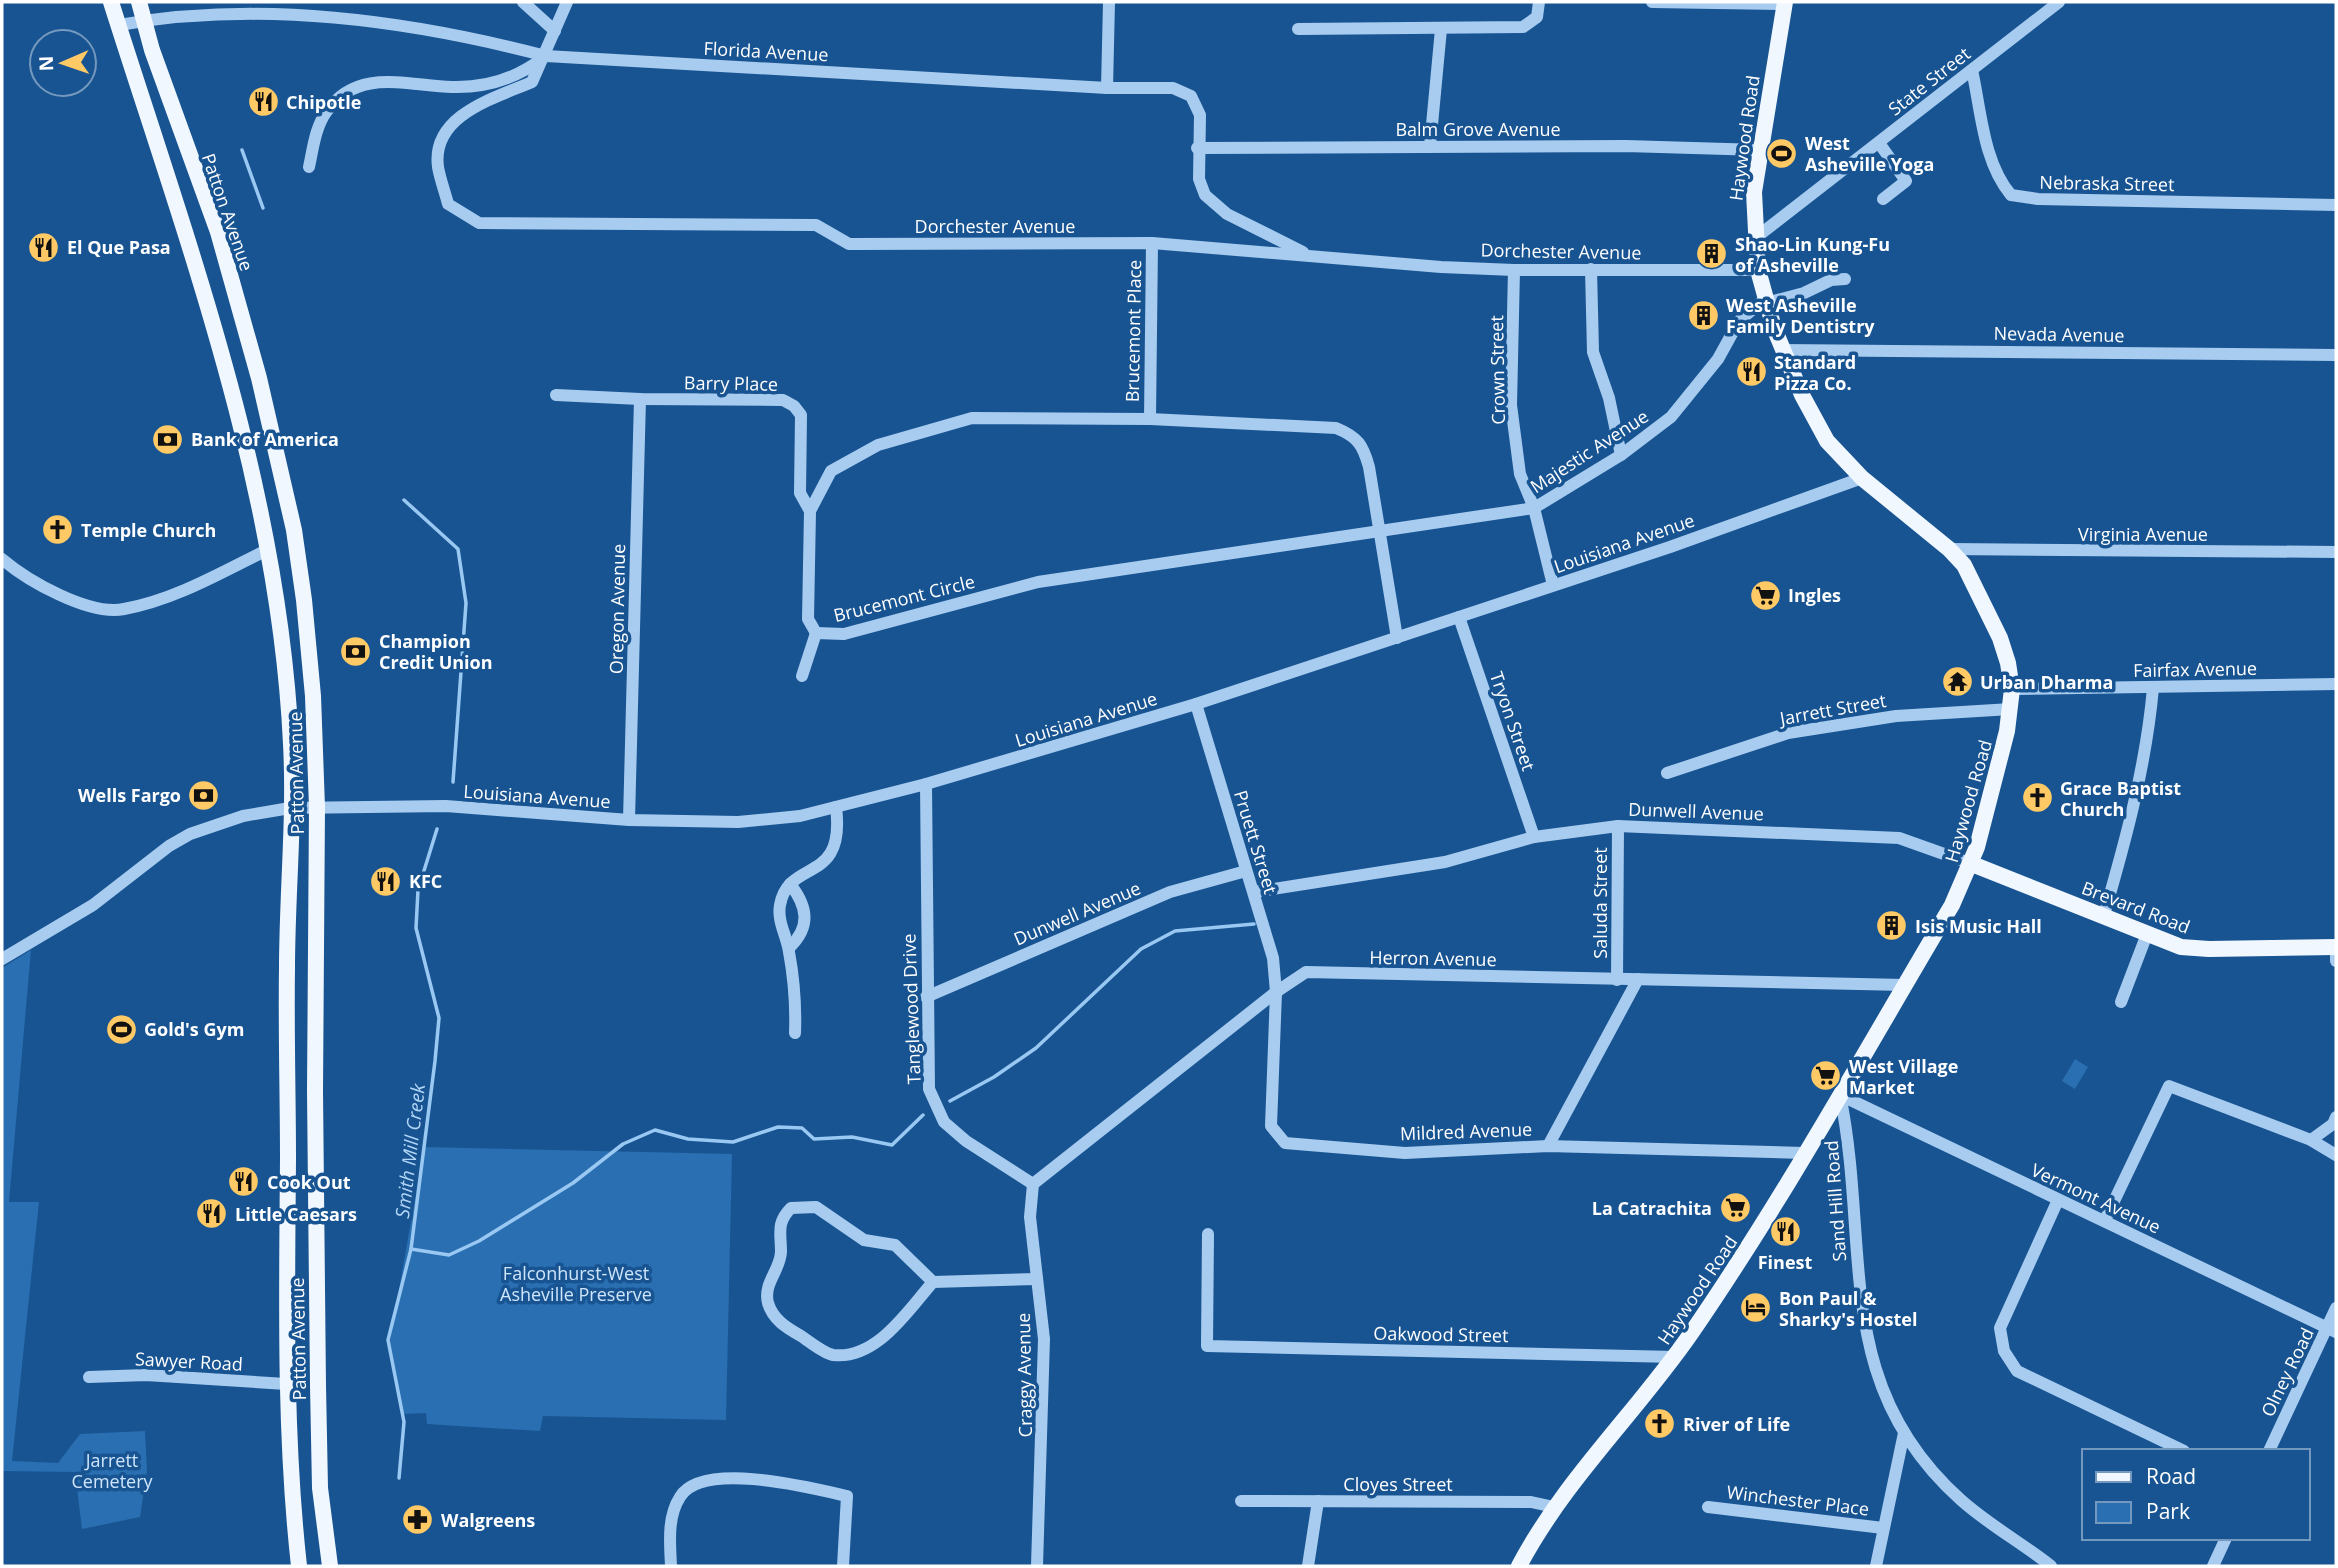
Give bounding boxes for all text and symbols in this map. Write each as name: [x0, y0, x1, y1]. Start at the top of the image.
north arrow: [28, 28, 98, 98]
street label: Florida Avenue: [703, 36, 829, 66]
street label: State Street: [1883, 41, 1975, 121]
text: N: [33, 55, 59, 72]
street label: Haywood Road: [1723, 74, 1765, 202]
restaurant icon: Chipotle: [246, 85, 280, 119]
place label: Chipotle: [286, 90, 361, 114]
street label: Balm Grove Avenue: [1395, 117, 1561, 141]
place label: West Asheville Yoga: [1805, 131, 1934, 176]
sports icon: West Asheville Yoga: [1765, 136, 1799, 170]
street label: Patton Avenue: [197, 150, 259, 274]
street label: Nebraska Street: [2039, 170, 2175, 196]
street label: Dorchester Avenue: [915, 214, 1075, 238]
restaurant icon: El Que Pasa: [27, 230, 61, 264]
place label: Shao-Lin Kung-Fu of Asheville: [1735, 232, 1890, 277]
place label: El Que Pasa: [67, 235, 171, 259]
building icon: Shao-Lin Kung-Fu of Asheville: [1695, 237, 1729, 271]
street label: Dorchester Avenue: [1480, 238, 1642, 264]
street label: Brucemont Place: [1120, 260, 1146, 402]
place label: West Asheville Family Dentistry: [1726, 293, 1875, 338]
building icon: West Asheville Family Dentistry: [1686, 298, 1720, 332]
street label: Crown Street: [1484, 315, 1510, 425]
street label: Nevada Avenue: [1993, 321, 2125, 347]
place label: Standard Pizza Co.: [1774, 350, 1856, 395]
restaurant icon: Standard Pizza Co.: [1734, 355, 1768, 389]
street label: Barry Place: [684, 370, 778, 396]
street label: Majestic Avenue: [1525, 404, 1653, 498]
bank icon: Bank of America: [151, 422, 185, 456]
place label: Bank of America: [191, 427, 339, 451]
street label: Louisiana Avenue: [1550, 508, 1698, 578]
church icon: Temple Church: [41, 513, 75, 547]
place label: Temple Church: [81, 518, 216, 542]
street label: Virginia Avenue: [2078, 522, 2208, 546]
street label: Oregon Avenue: [604, 544, 630, 674]
street label: Brucemont Circle: [831, 569, 977, 627]
supermarket icon: Ingles: [1748, 578, 1782, 612]
place label: Ingles: [1788, 583, 1841, 607]
place label: Champion Credit Union: [379, 629, 493, 674]
bank icon: Champion Credit Union: [339, 634, 373, 668]
street label: Fairfax Avenue: [2133, 656, 2257, 682]
temple icon: Urban Dharma: [1940, 665, 1974, 699]
street label: Tryon Street: [1485, 668, 1541, 774]
place label: Urban Dharma: [1980, 670, 2113, 694]
street label: Louisiana Avenue: [1012, 686, 1160, 752]
street label: Jarrett Street: [1776, 688, 1888, 730]
street label: Patton Avenue: [283, 711, 309, 835]
street label: Haywood Road: [1939, 737, 1997, 865]
place label: Grace Baptist Church: [2060, 776, 2181, 821]
bank icon: Wells Fargo: [187, 778, 221, 812]
street label: Louisiana Avenue: [463, 779, 611, 813]
church icon: Grace Baptist Church: [2020, 781, 2054, 815]
place label: Wells Fargo: [78, 783, 181, 807]
street label: Pruett Street: [1229, 787, 1283, 897]
street label: Dunwell Avenue: [1628, 797, 1764, 825]
street label: Saluda Street: [1588, 847, 1612, 959]
restaurant icon: KFC: [369, 864, 403, 898]
place label: KFC: [409, 869, 442, 893]
street label: Dunwell Avenue: [1010, 875, 1144, 951]
street label: Brevard Road: [2078, 875, 2194, 939]
building icon: Isis Music Hall: [1875, 909, 1909, 943]
place label: Isis Music Hall: [1915, 914, 2042, 938]
street label: Tanglewood Drive: [896, 933, 926, 1085]
street label: Herron Avenue: [1369, 945, 1497, 971]
sports icon: Gold's Gym: [104, 1012, 138, 1046]
place label: Gold's Gym: [144, 1017, 244, 1041]
place label: West Village Market: [1849, 1054, 1958, 1099]
supermarket icon: West Village Market: [1809, 1059, 1843, 1093]
water label: Smith Mill Creek: [389, 1082, 431, 1220]
street label: Mildred Avenue: [1400, 1117, 1532, 1145]
street label: Sand Hill Road: [1819, 1140, 1851, 1262]
street label: Vermont Avenue: [2027, 1157, 2165, 1239]
restaurant icon: Cook Out: [227, 1165, 261, 1199]
place label: Cook Out: [267, 1170, 351, 1194]
supermarket icon: La Catrachita: [1718, 1191, 1752, 1225]
place label: La Catrachita: [1592, 1196, 1712, 1220]
restaurant icon: Little Caesars: [195, 1197, 229, 1231]
place label: Little Caesars: [235, 1202, 357, 1226]
restaurant icon: Finest: [1768, 1215, 1802, 1249]
street label: Haywood Road: [1652, 1231, 1742, 1349]
place label: Finest: [1758, 1250, 1812, 1274]
park label: Falconhurst-West Asheville Preserve: [500, 1261, 652, 1306]
street label: Patton Avenue: [285, 1277, 311, 1401]
place label: Bon Paul & Sharky's Hostel: [1779, 1286, 1917, 1331]
hotel icon: Bon Paul & Sharky's Hostel: [1739, 1291, 1773, 1325]
street label: Craggy Avenue: [1011, 1312, 1037, 1438]
street label: Oakwood Street: [1373, 1321, 1509, 1347]
street label: Olney Road: [2255, 1323, 2319, 1421]
street label: Sawyer Road: [134, 1346, 244, 1376]
church icon: River of Life: [1643, 1407, 1677, 1441]
place label: River of Life: [1683, 1412, 1790, 1436]
park label: Jarrett Cemetery: [71, 1448, 154, 1493]
legend: [2082, 1449, 2310, 1540]
text: Road: [2146, 1462, 2196, 1490]
street label: Cloyes Street: [1343, 1472, 1453, 1496]
street label: Winchester Place: [1725, 1479, 1871, 1521]
text: Park: [2146, 1497, 2190, 1525]
pharmacy icon: Walgreens: [401, 1503, 435, 1537]
place label: Walgreens: [441, 1508, 535, 1532]

